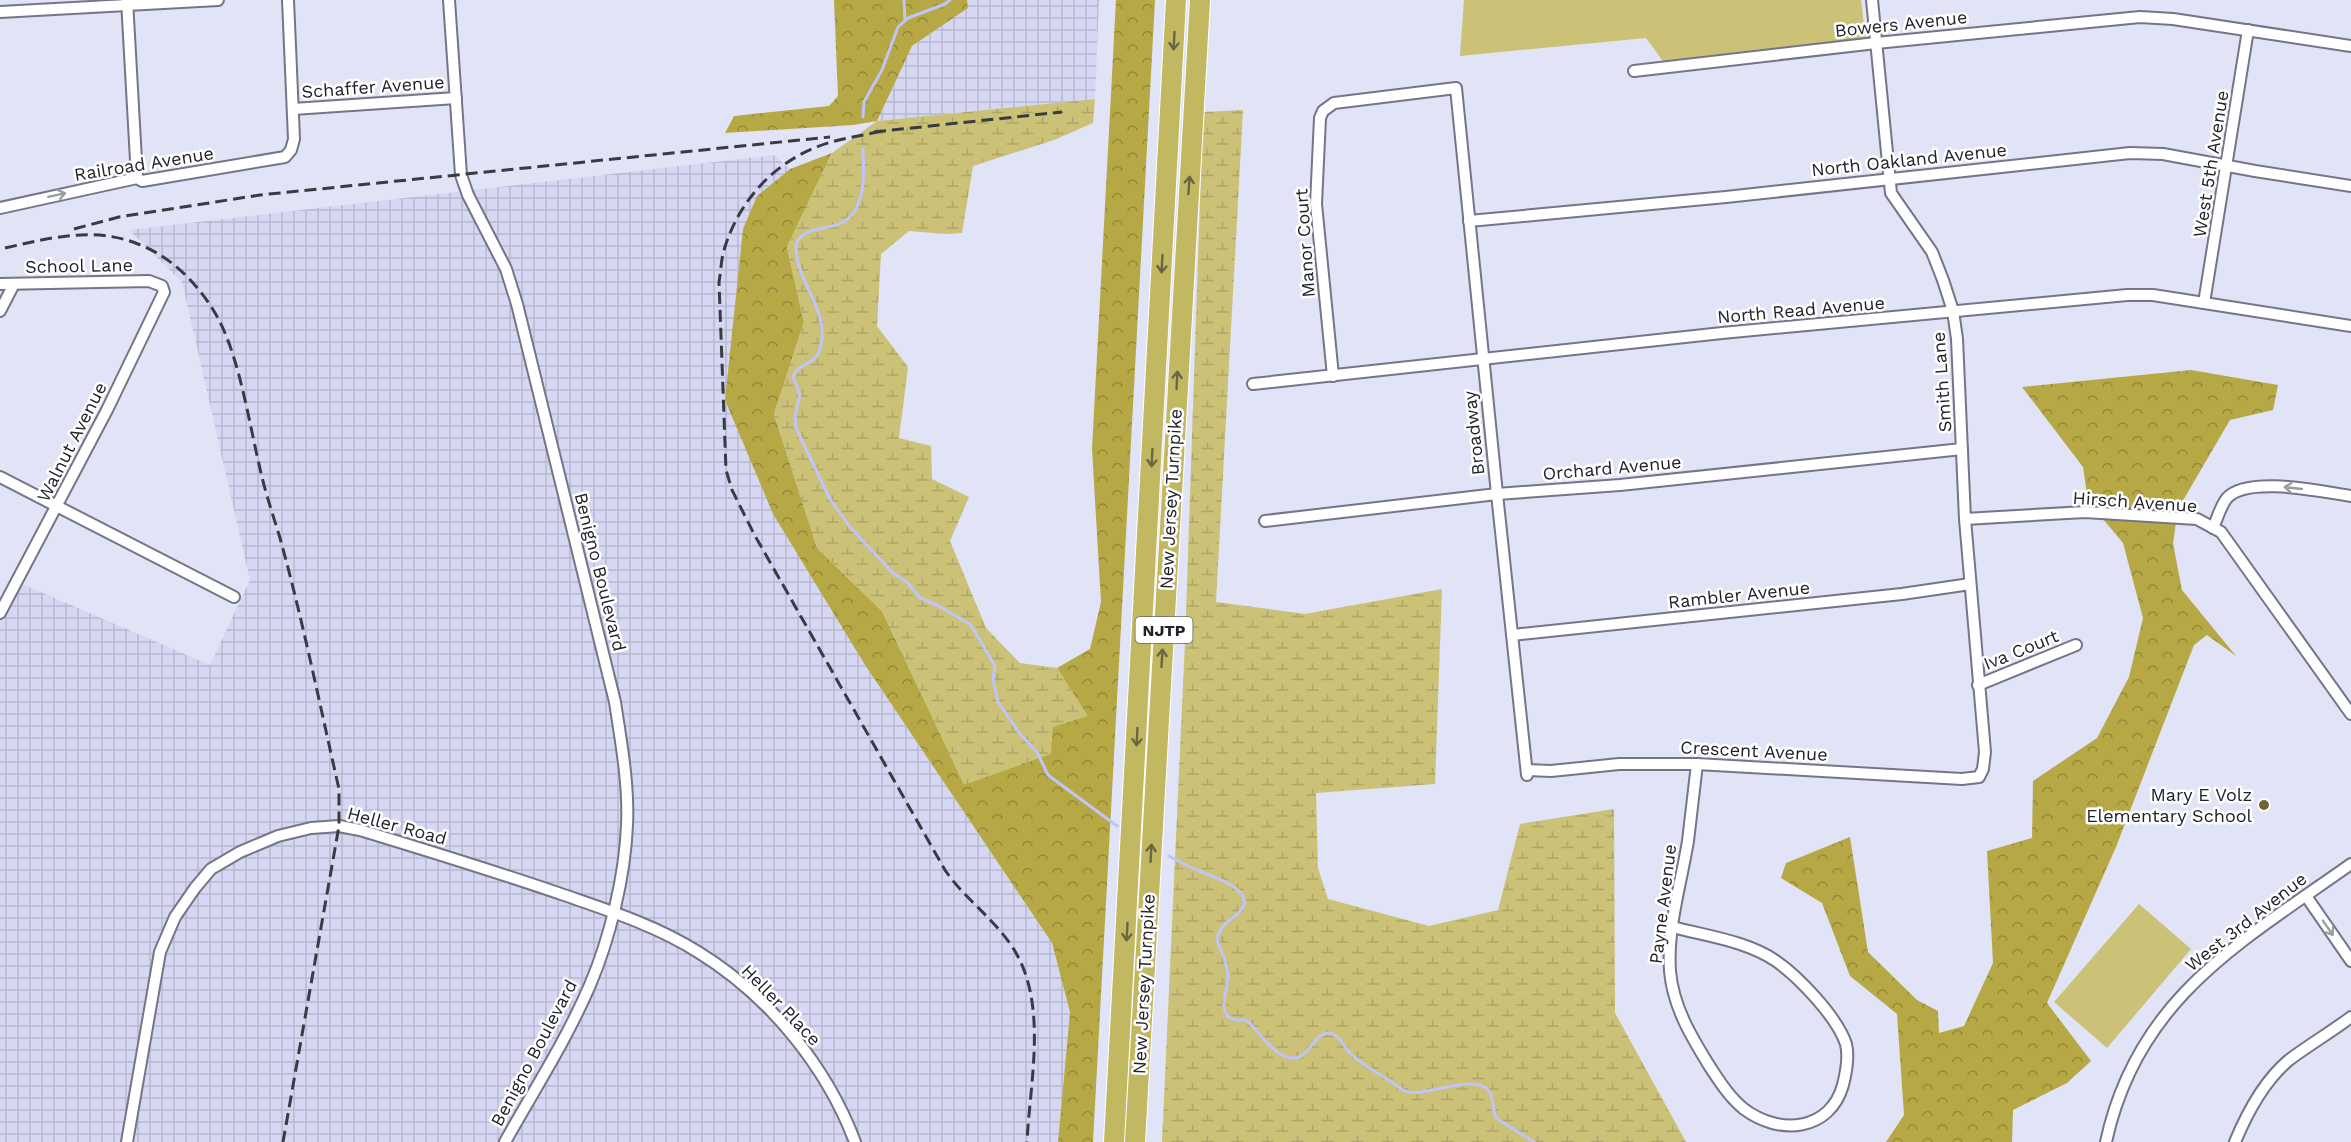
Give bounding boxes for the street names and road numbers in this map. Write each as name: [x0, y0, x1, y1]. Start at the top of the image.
street label: Bowers Avenue: [1834, 6, 1968, 41]
street label: Schaffer Avenue: [301, 71, 445, 102]
street label: West 5th Avenue: [2189, 89, 2232, 239]
street label: North Oakland Avenue: [1810, 139, 2008, 180]
street label: Railroad Avenue: [73, 142, 215, 185]
street label: Manor Court: [1290, 187, 1319, 298]
street label: School Lane: [25, 254, 133, 277]
street label: North Read Avenue: [1716, 292, 1886, 327]
street label: Smith Lane: [1928, 331, 1955, 433]
street label: Walnut Avenue: [32, 379, 111, 505]
street label: Broadway: [1459, 389, 1488, 476]
street label: New Jersey Turnpike: [1155, 408, 1186, 590]
street label: Orchard Avenue: [1542, 451, 1682, 484]
street label: Hirsch Avenue: [2072, 487, 2198, 516]
street label: Benigno Boulevard: [571, 490, 630, 653]
street label: Rambler Avenue: [1667, 577, 1811, 612]
road number: NJTP: [1136, 617, 1192, 643]
street label: Iva Court: [1980, 625, 2062, 674]
street label: Crescent Avenue: [1680, 736, 1828, 765]
street label: Heller Road: [345, 802, 449, 849]
street label: Payne Avenue: [1645, 843, 1680, 965]
street label: West 3rd Avenue: [2181, 868, 2311, 975]
street label: New Jersey Turnpike: [1128, 893, 1159, 1075]
street label: Heller Place: [737, 960, 825, 1050]
street label: Benigno Boulevard: [486, 976, 581, 1130]

